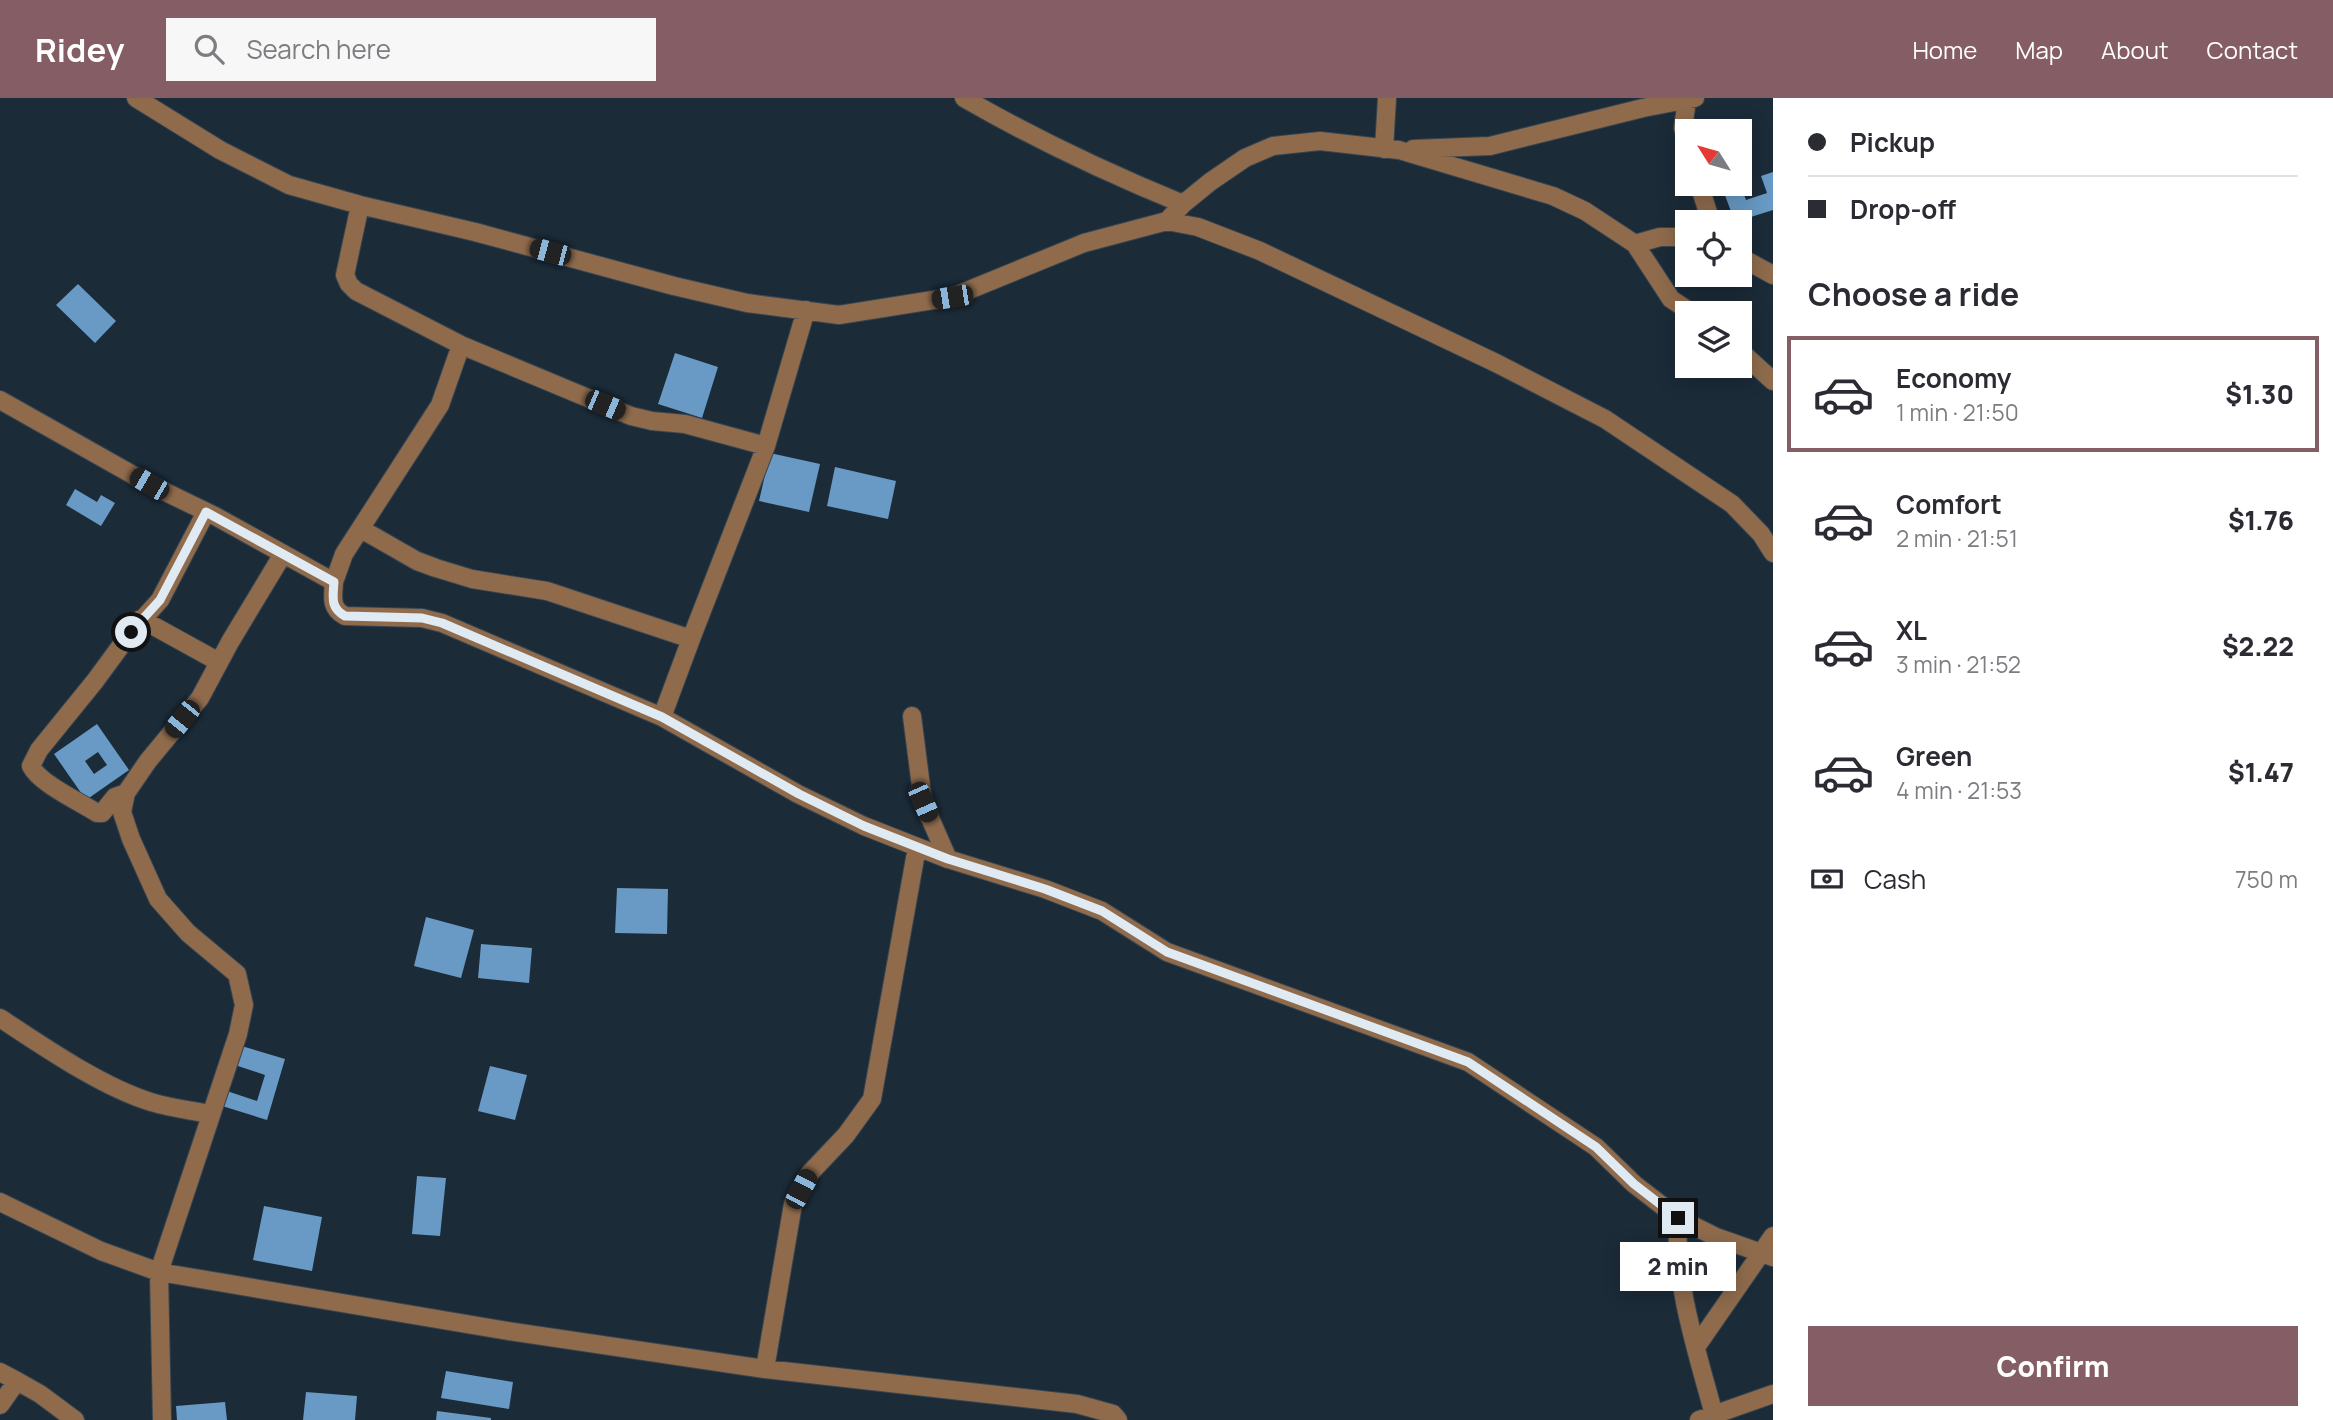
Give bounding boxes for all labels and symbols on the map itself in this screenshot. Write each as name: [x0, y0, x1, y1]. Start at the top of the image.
north arrow: [1675, 119, 1752, 196]
car: [527, 236, 574, 268]
car: [930, 283, 975, 311]
car: [582, 387, 629, 423]
car: [126, 464, 173, 504]
route start: [115, 616, 147, 648]
car: [161, 696, 204, 742]
car: [905, 779, 942, 825]
car: [782, 1166, 821, 1212]
route end: [1662, 1202, 1694, 1234]
callout: 2 min: [1620, 1242, 1736, 1292]

